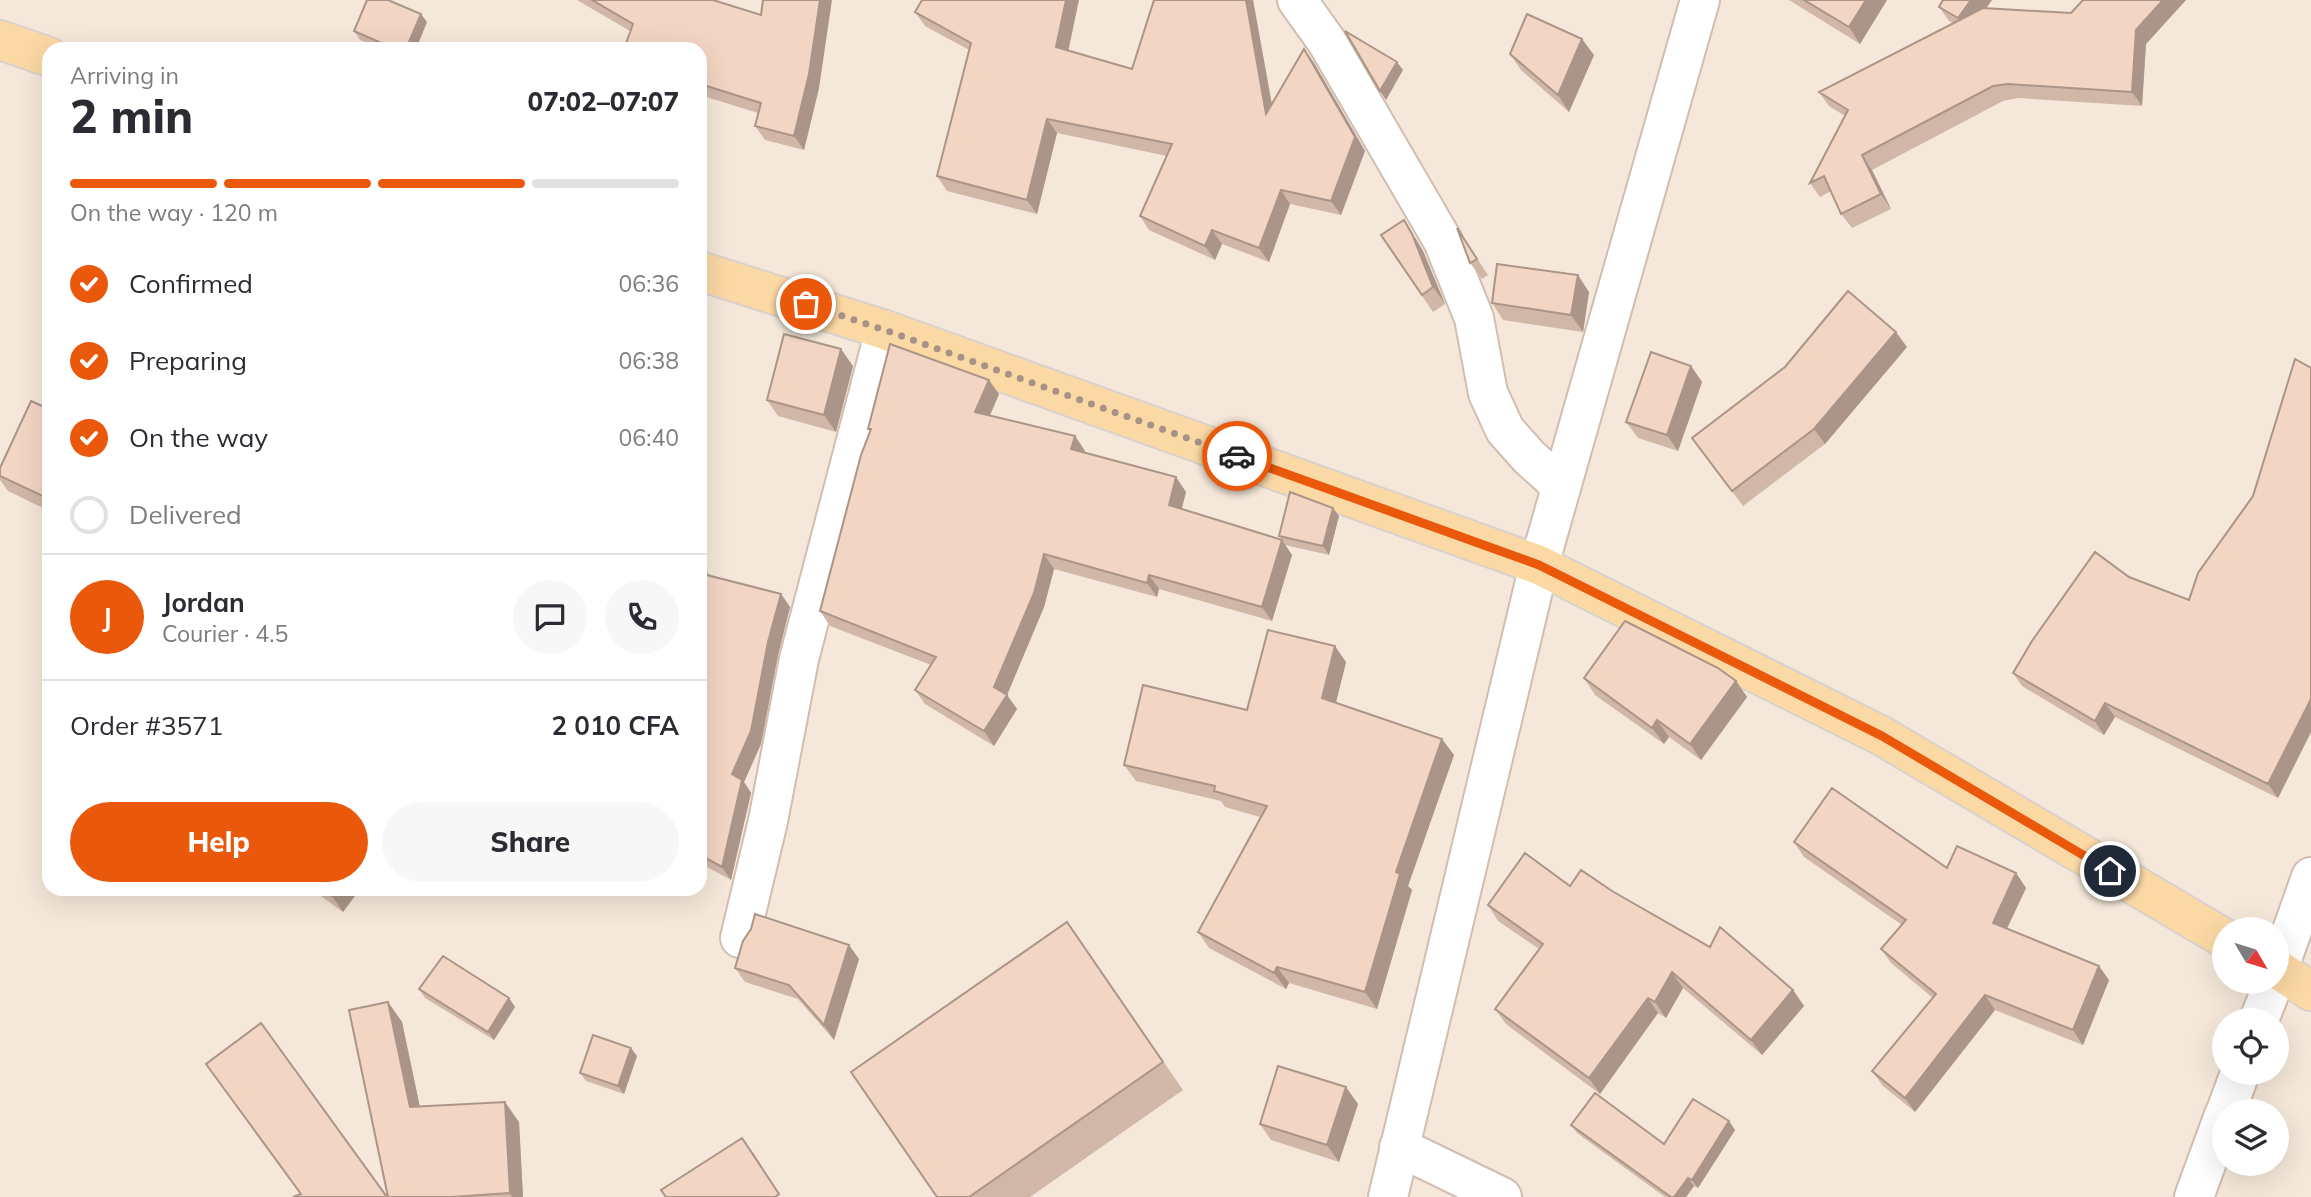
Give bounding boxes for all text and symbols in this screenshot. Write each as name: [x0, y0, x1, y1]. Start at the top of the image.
text: Arriving in: [70, 61, 179, 90]
text: 07:02–07:07: [528, 85, 679, 118]
text: 2 min: [70, 87, 193, 145]
text: On the way · 120 m: [70, 198, 278, 227]
icon: check: [70, 265, 108, 303]
text: Confirmed: [129, 267, 253, 300]
text: 06:36: [619, 269, 679, 298]
pin: [776, 274, 836, 334]
icon: bag: [787, 285, 825, 323]
icon: check: [70, 342, 108, 380]
text: Preparing: [129, 344, 247, 377]
text: 06:38: [619, 346, 679, 375]
icon: check: [70, 419, 108, 457]
text: On the way: [129, 421, 268, 454]
courier: [1202, 421, 1272, 491]
text: 06:40: [619, 423, 679, 452]
icon: car: [1218, 437, 1256, 475]
text: Delivered: [129, 498, 242, 531]
button: chat: [513, 580, 587, 654]
button: phone: [605, 580, 679, 654]
text: Jordan: [162, 586, 245, 619]
text: J: [102, 601, 112, 634]
text: Courier · 4.5: [162, 619, 288, 648]
text: Order #3571: [70, 709, 223, 742]
text: 2 010 CFA: [552, 709, 679, 742]
button: Help: [70, 802, 368, 882]
button: Share: [382, 802, 679, 882]
pin: [2080, 841, 2140, 901]
icon: home: [2091, 852, 2129, 890]
north arrow: [2212, 917, 2289, 994]
map controls: [2212, 917, 2289, 1176]
button: locate: [2212, 1008, 2289, 1085]
button: layers: [2212, 1099, 2289, 1176]

